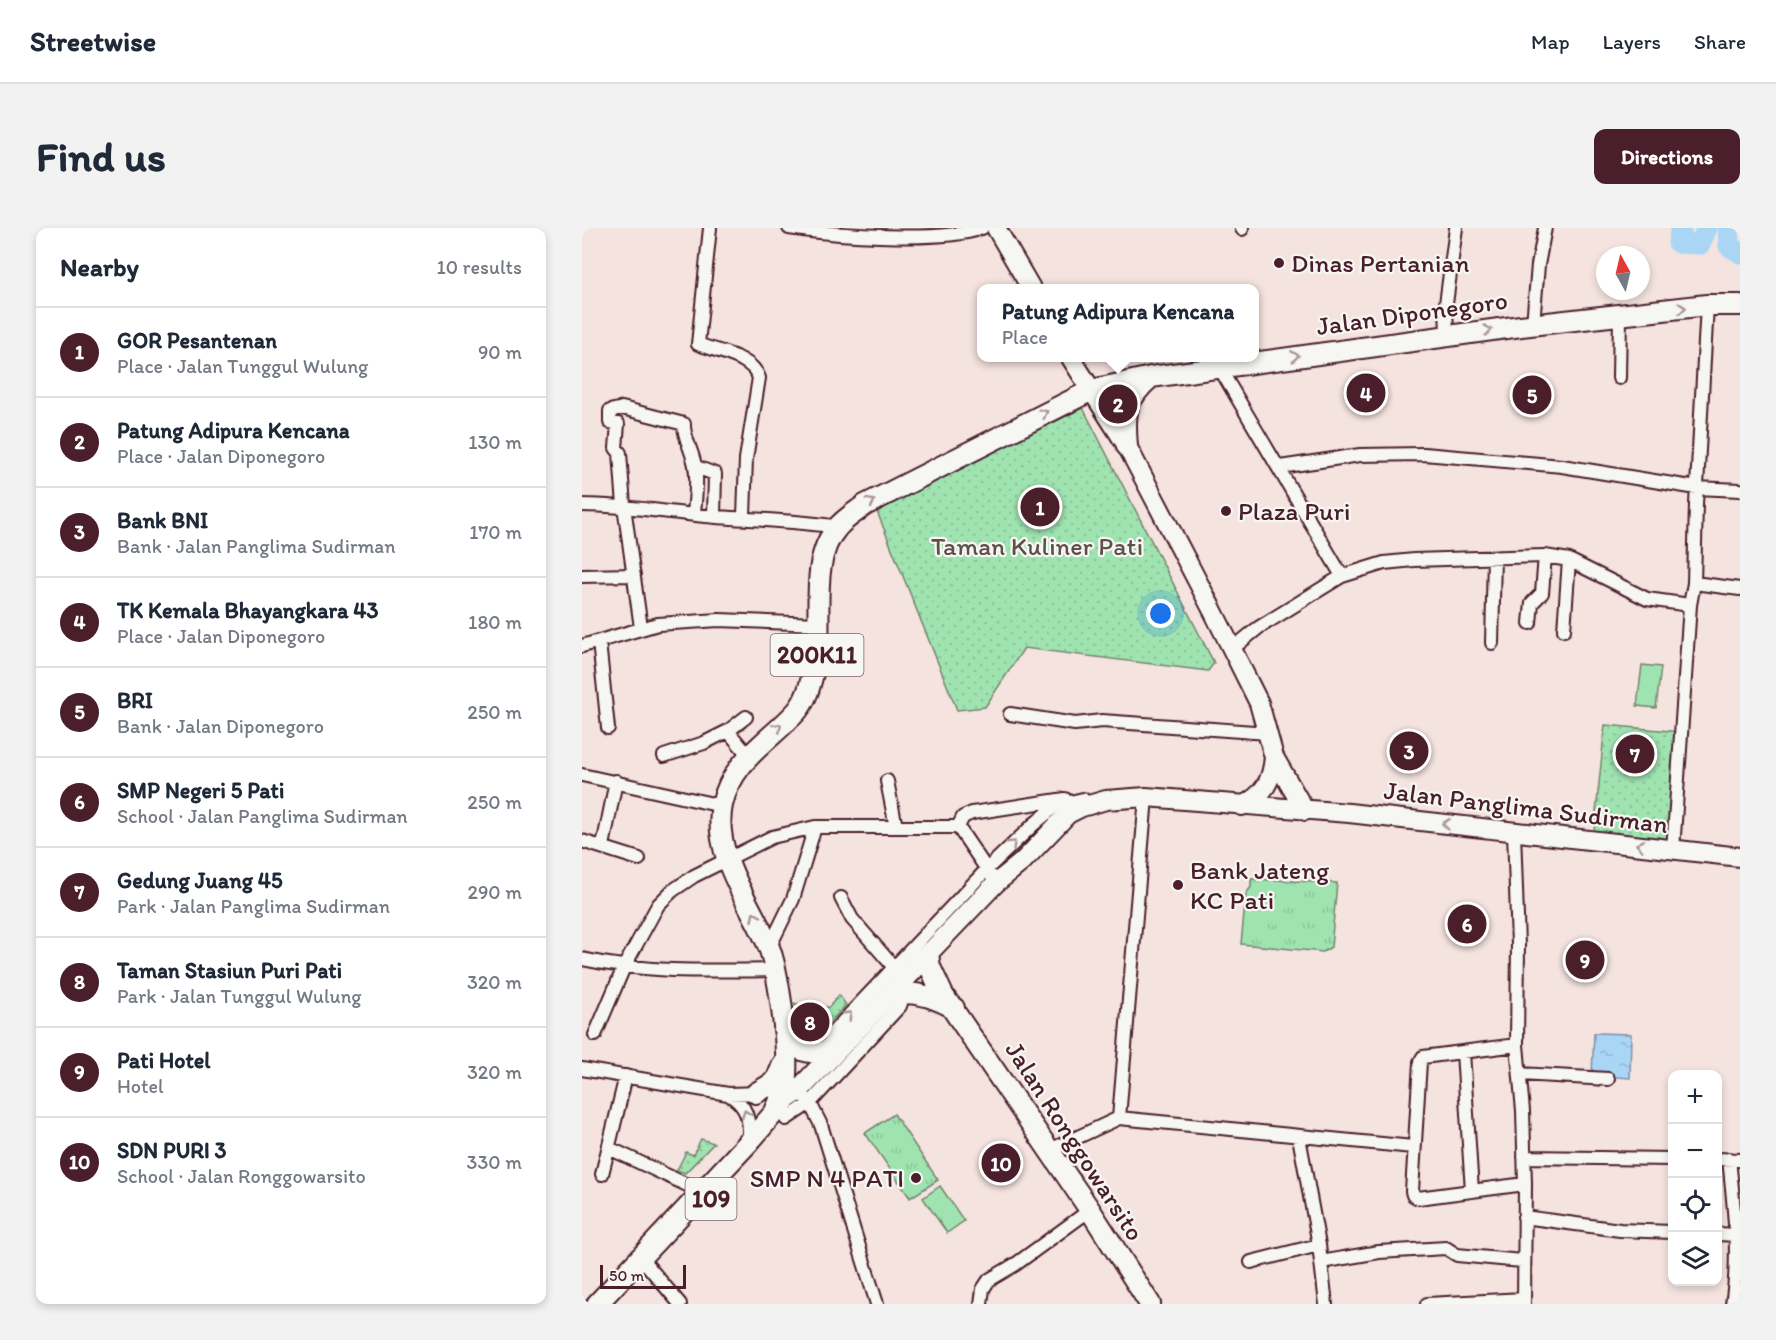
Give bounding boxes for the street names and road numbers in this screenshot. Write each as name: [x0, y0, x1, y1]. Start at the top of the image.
street label: Jalan Diponegoro: [1314, 284, 1510, 342]
road number: 200K11: [770, 634, 864, 676]
street label: Jalan Panglima Sudirman: [1382, 774, 1670, 840]
street label: Jalan Ronggowarsito: [999, 1035, 1151, 1247]
road number: 109: [686, 1178, 736, 1220]

